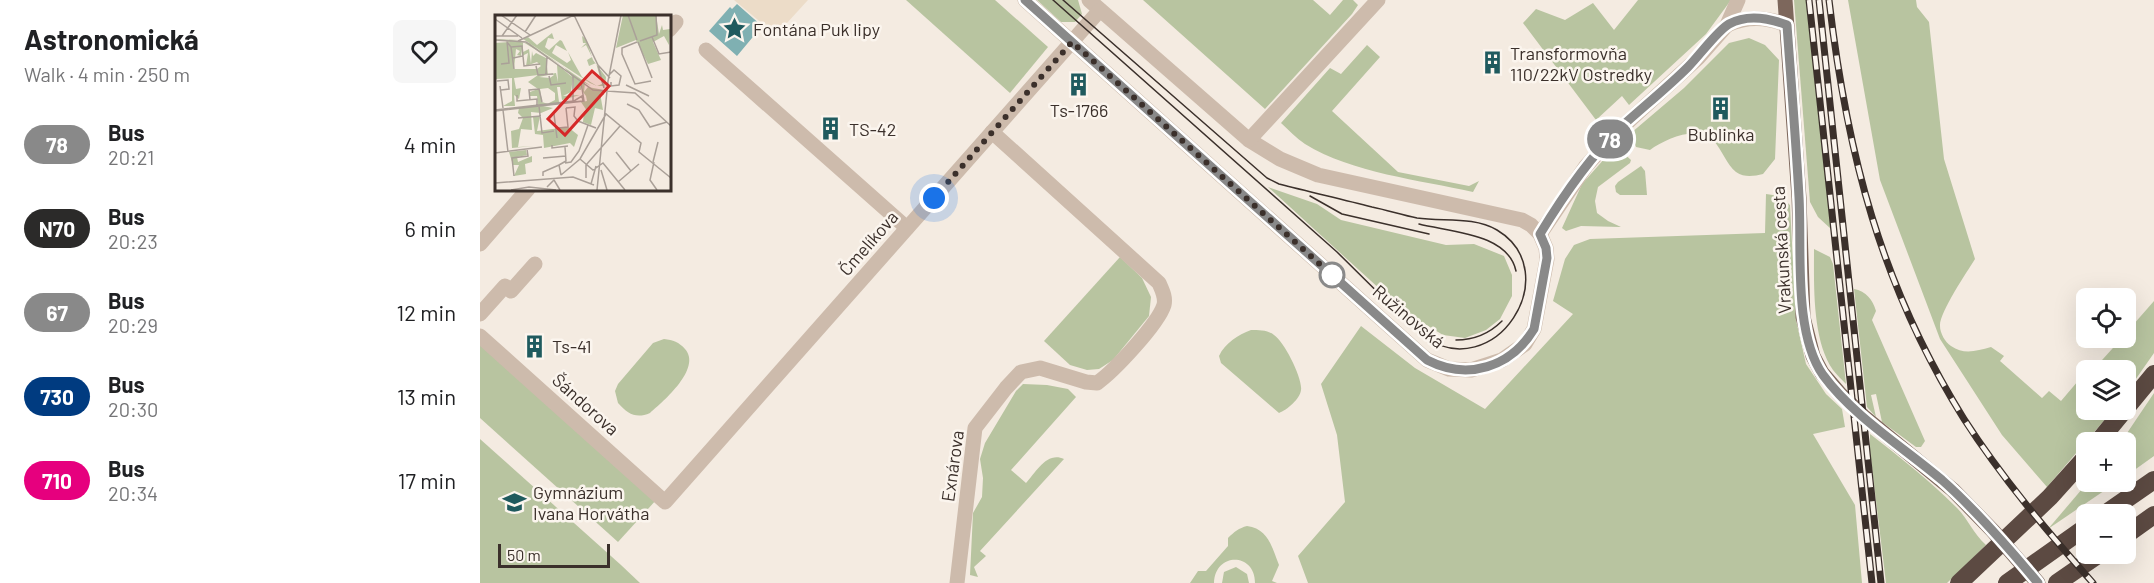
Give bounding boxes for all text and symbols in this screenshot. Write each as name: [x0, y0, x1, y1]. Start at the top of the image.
inset map: [495, 15, 670, 190]
place icon: Fontána Puk lipy: [722, 16, 748, 42]
place label: Fontána Puk lipy: [753, 18, 880, 40]
button: heart: [393, 20, 456, 83]
text: Astronomická: [24, 22, 199, 56]
place label: Transformovňa 110/22kV Ostredky: [1510, 42, 1652, 85]
building icon: Transformovňa 110/22kV Ostredky: [1479, 50, 1505, 76]
text: Walk · 4 min · 250 m: [24, 62, 190, 86]
building icon: Ts-1766: [1066, 71, 1092, 97]
building icon: Bublinka: [1708, 95, 1734, 121]
place label: Ts-1766: [1050, 99, 1108, 121]
building icon: TS-42: [818, 116, 844, 142]
place label: TS-42: [849, 118, 896, 140]
text: Bus: [108, 119, 145, 145]
line badge: 78: [1583, 120, 1637, 158]
place label: Bublinka: [1688, 123, 1754, 145]
text: 78: [1599, 127, 1621, 152]
text: 4 min: [404, 131, 456, 157]
text: 78: [46, 132, 68, 157]
text: 20:21: [108, 145, 154, 169]
your location: [919, 183, 949, 213]
street label: Vrakunská cesta: [1767, 186, 1795, 314]
text: Bus: [108, 203, 145, 229]
street label: Čmelíkova: [834, 206, 902, 280]
text: 6 min: [405, 215, 456, 241]
text: N70: [39, 216, 75, 241]
text: 20:23: [108, 229, 158, 253]
unlabelled marker: [1319, 262, 1345, 288]
street label: Ružinovská: [1369, 280, 1449, 352]
text: Bus: [108, 287, 145, 313]
map controls: [2076, 288, 2136, 564]
button: locate: [2076, 288, 2136, 348]
text: 12 min: [396, 299, 456, 325]
text: 67: [46, 300, 68, 325]
text: 20:29: [108, 313, 158, 337]
building icon: Ts-41: [521, 333, 547, 359]
place label: Ts-41: [552, 335, 592, 357]
button: layers: [2076, 360, 2136, 420]
street label: Šándorova: [548, 368, 624, 440]
text: Bus: [108, 371, 145, 397]
text: 13 min: [397, 383, 456, 409]
text: 730: [40, 384, 74, 409]
text: 20:30: [108, 397, 158, 421]
street label: Exnárova: [936, 429, 968, 503]
button: +: [2076, 432, 2136, 492]
text: Bus: [108, 455, 145, 481]
text: 17 min: [398, 467, 456, 493]
text: 710: [42, 468, 72, 493]
text: 20:34: [108, 481, 158, 505]
place label: Gymnázium Ivana Horvátha: [533, 481, 649, 524]
school or university icon: Gymnázium Ivana Horvátha: [502, 489, 528, 515]
button: −: [2076, 504, 2136, 564]
scale bar: [498, 541, 610, 568]
text: 50 m: [507, 545, 541, 564]

